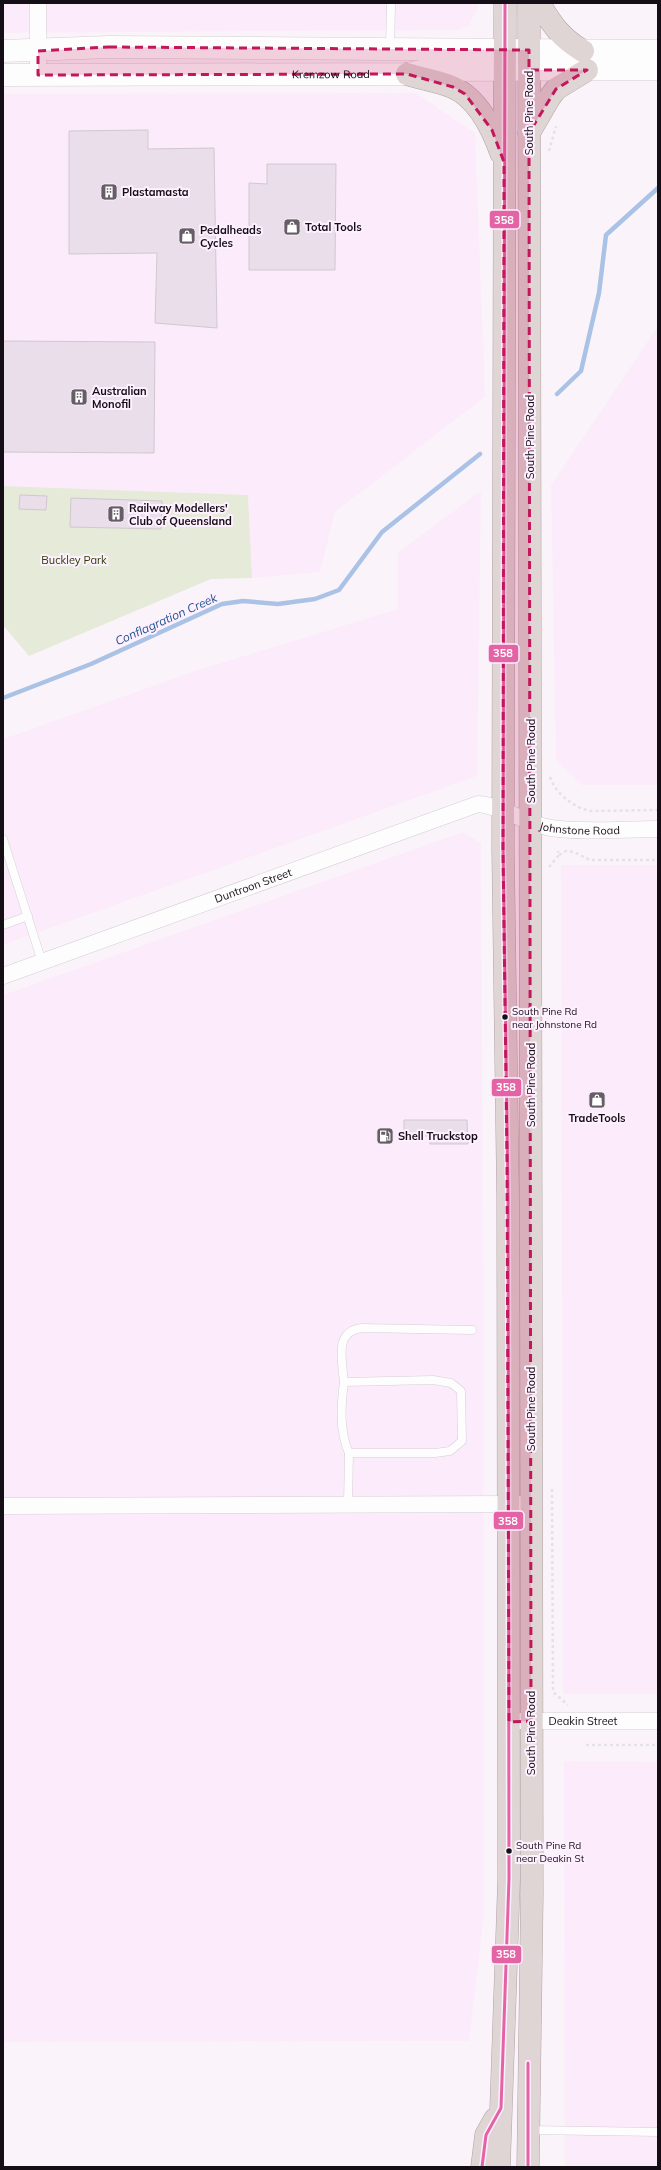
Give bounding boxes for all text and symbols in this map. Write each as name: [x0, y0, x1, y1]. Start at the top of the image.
street label: Kremzow Road: [292, 67, 370, 81]
street label: South Pine Road: [522, 71, 536, 155]
building icon: Plastamasta: [99, 182, 119, 202]
place label: Plastamasta: [122, 185, 189, 199]
line badge: 358: [489, 210, 520, 229]
text: 358: [494, 213, 514, 227]
shop icon: Total Tools: [282, 217, 302, 237]
place label: Total Tools: [305, 220, 362, 234]
place label: Pedalheads Cycles: [200, 223, 262, 250]
shop icon: Pedalheads Cycles: [177, 226, 197, 246]
place label: Australian Monofil: [92, 384, 147, 411]
building icon: Australian Monofil: [69, 387, 89, 407]
street label: South Pine Road: [523, 395, 537, 479]
place label: Railway Modellers' Club of Queensland: [129, 501, 232, 528]
building icon: Railway Modellers' Club of Queensland: [106, 504, 126, 524]
park label: Buckley Park: [41, 553, 107, 567]
water label: Conflagration Creek: [113, 589, 220, 648]
line badge: 358: [488, 644, 519, 663]
text: 358: [493, 646, 513, 660]
street label: South Pine Road: [524, 719, 538, 803]
street label: Johnstone Road: [538, 819, 620, 838]
street label: Duntroon Street: [213, 865, 294, 906]
place label: South Pine Rd near Johnstone Rd: [512, 1005, 597, 1031]
marker: South Pine Rd near Johnstone Rd: [500, 1012, 510, 1022]
street label: South Pine Road: [524, 1043, 538, 1127]
line badge: 358: [491, 1078, 522, 1097]
text: 358: [496, 1080, 516, 1094]
shop icon: TradeTools: [587, 1090, 607, 1110]
place label: TradeTools: [568, 1111, 626, 1125]
fuel station icon: Shell Truckstop: [375, 1126, 395, 1146]
place label: Shell Truckstop: [398, 1129, 478, 1143]
street label: South Pine Road: [524, 1367, 538, 1451]
line badge: 358: [493, 1511, 524, 1530]
text: 358: [498, 1514, 518, 1528]
street label: South Pine Road: [524, 1691, 538, 1775]
street label: Deakin Street: [549, 1714, 618, 1728]
place label: South Pine Rd near Deakin St: [516, 1839, 585, 1865]
marker: South Pine Rd near Deakin St: [504, 1846, 514, 1856]
line badge: 358: [491, 1945, 522, 1964]
text: 358: [496, 1947, 516, 1961]

